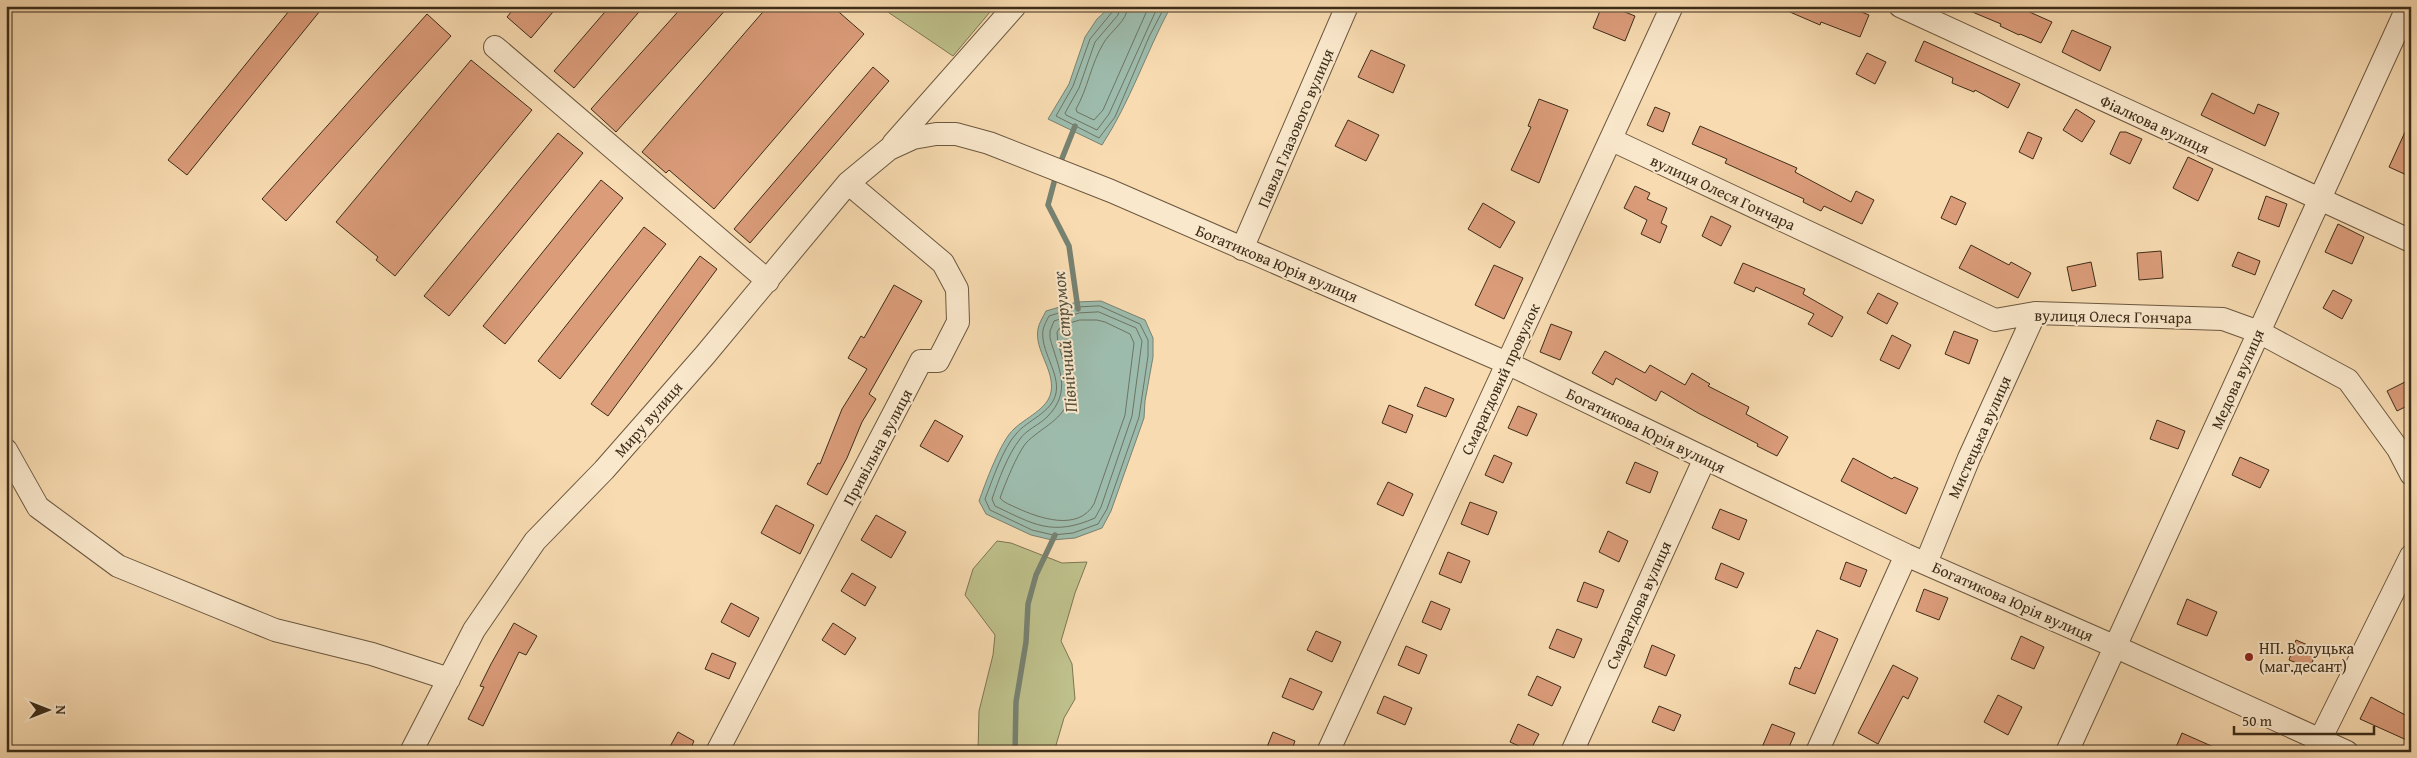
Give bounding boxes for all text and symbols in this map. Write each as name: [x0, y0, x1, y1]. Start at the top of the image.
street label: Павла Глазового вулиця: [1251, 45, 1339, 211]
street label: Фіалкова вулиця: [2096, 88, 2214, 160]
street label: вулиця Олеся Гончара: [1647, 148, 1800, 236]
street label: Богатикова Юрія вулиця: [1192, 218, 1362, 308]
water label: Північний струмок: [1045, 270, 1084, 414]
street label: Смарагдовий провулок: [1454, 299, 1546, 459]
street label: вулиця Олеся Гончара: [2034, 303, 2192, 329]
street label: Медова вулиця: [2204, 325, 2270, 433]
street label: Мистецька вулиця: [1941, 372, 2017, 502]
street label: Миру вулиця: [608, 376, 688, 462]
street label: Богатикова Юрія вулиця: [1562, 381, 1730, 479]
street label: Привільна вулиця: [836, 384, 918, 510]
street label: Смарагдова вулиця: [1599, 537, 1677, 673]
street label: Богатикова Юрія вулиця: [1929, 555, 2097, 647]
place label: НП. Волуцька (маг.десант): [2259, 636, 2355, 678]
marker: НП. Волуцька (маг.десант): [2243, 651, 2255, 663]
north arrow: [22, 686, 72, 736]
scale bar: [2234, 703, 2374, 735]
text: N: [51, 705, 71, 715]
text: 50 m: [2242, 710, 2273, 731]

